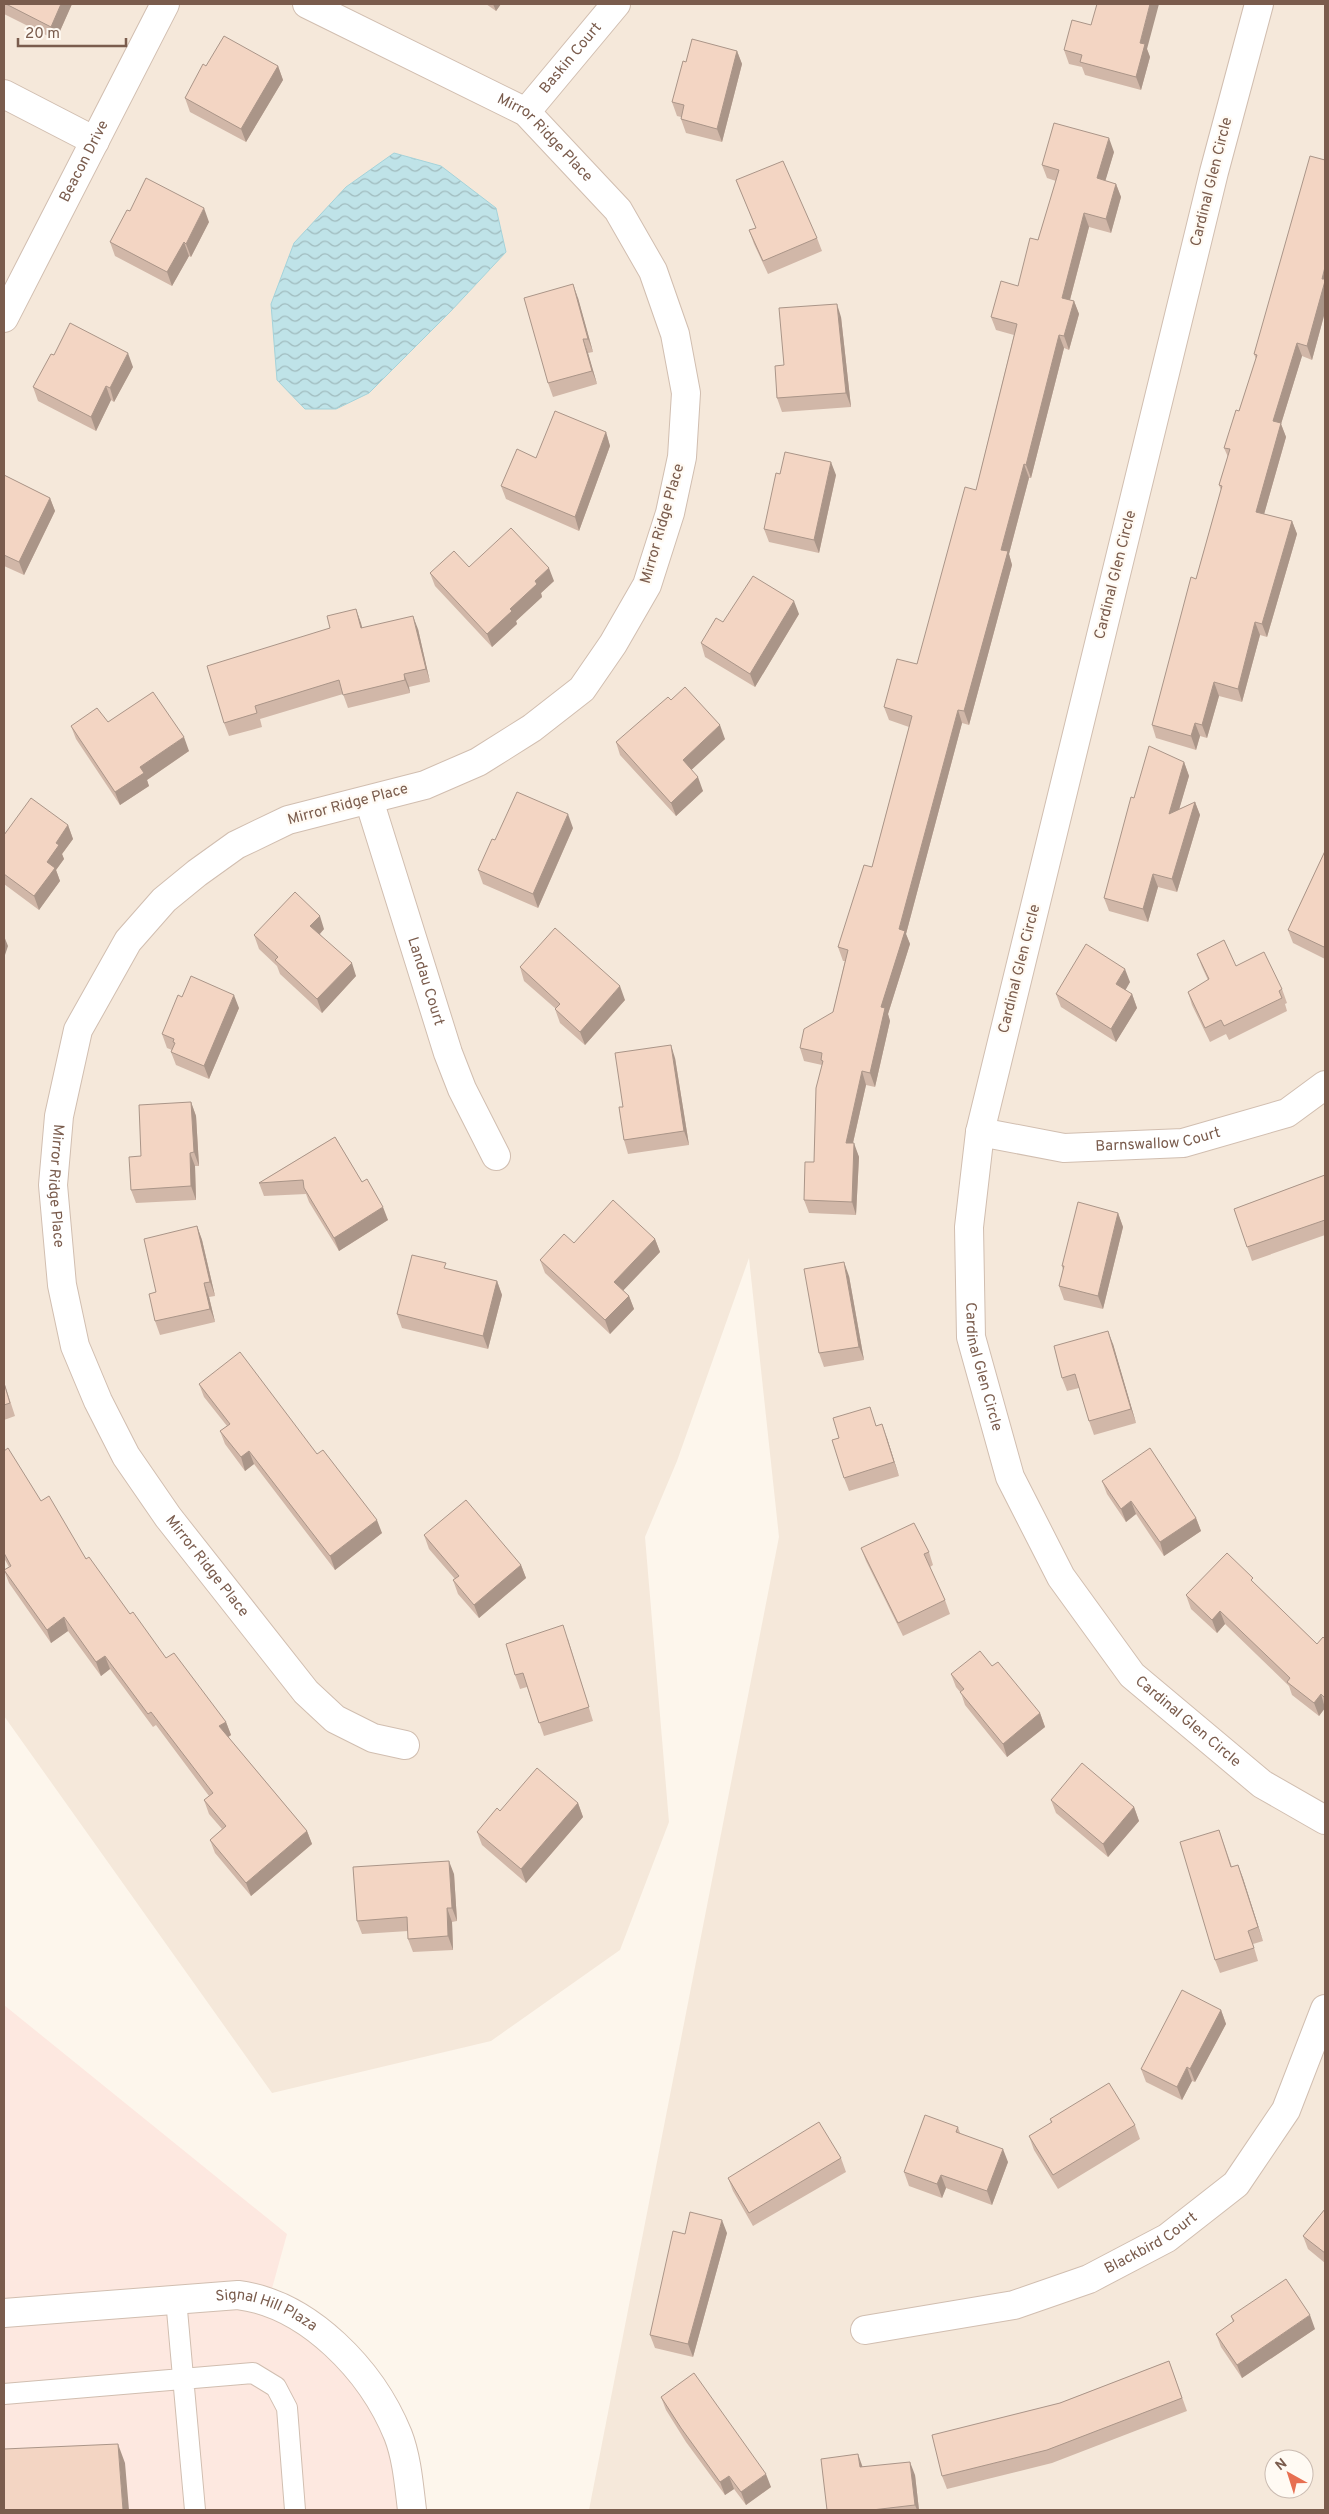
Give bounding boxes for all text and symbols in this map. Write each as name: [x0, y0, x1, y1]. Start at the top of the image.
scale bar: [18, 15, 125, 47]
street label: Baskin Court: [536, 19, 606, 98]
text: 20 m: [25, 25, 60, 44]
street label: Mirror Ridge Place: [494, 90, 597, 186]
street label: Cardinal Glen Circle: [1187, 116, 1237, 248]
street label: Beacon Drive: [55, 117, 113, 206]
street label: Mirror Ridge Place: [637, 462, 689, 586]
street label: Cardinal Glen Circle: [1091, 509, 1141, 641]
street label: Mirror Ridge Place: [286, 780, 410, 830]
street label: Cardinal Glen Circle: [995, 903, 1045, 1035]
street label: Landau Court: [403, 935, 448, 1028]
street label: Mirror Ridge Place: [43, 1123, 68, 1249]
street label: Barnswallow Court: [1095, 1123, 1223, 1156]
street label: Cardinal Glen Circle: [961, 1302, 1006, 1434]
street label: Mirror Ridge Place: [161, 1512, 253, 1621]
street label: Cardinal Glen Circle: [1131, 1672, 1245, 1772]
street label: Blackbird Court: [1101, 2208, 1201, 2279]
street label: Signal Hill Plaza: [215, 2285, 321, 2336]
north arrow: [1264, 2449, 1314, 2499]
text: N: [1273, 2455, 1291, 2475]

